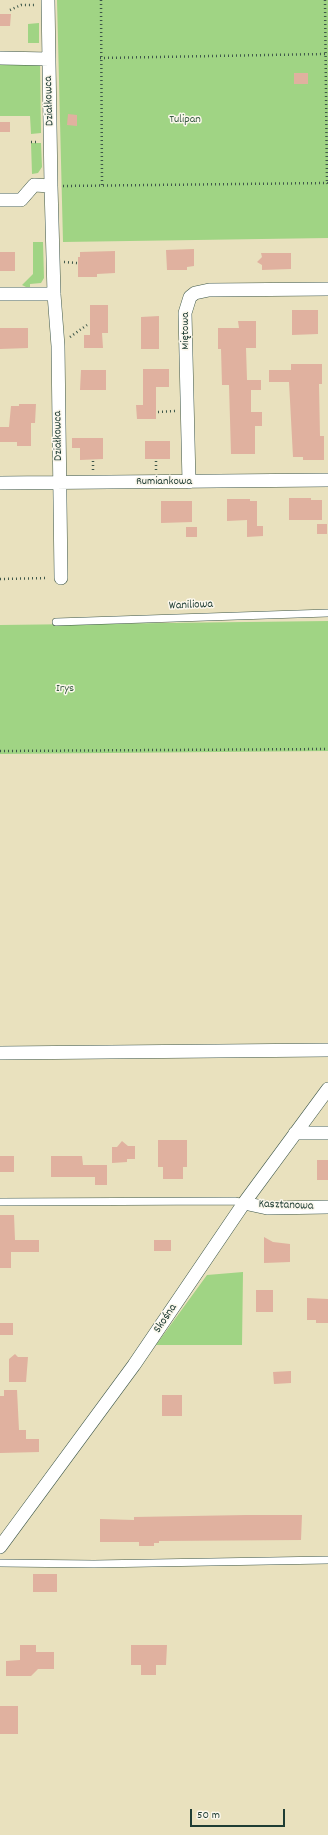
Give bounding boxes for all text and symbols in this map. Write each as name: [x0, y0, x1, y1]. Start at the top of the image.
street label: Działkowca: [42, 76, 58, 126]
park label: Tulipan: [169, 113, 201, 127]
street label: Miętowa: [179, 312, 193, 350]
street label: Działkowca: [51, 411, 67, 461]
street label: Rumiankowa: [136, 475, 192, 489]
street label: Waniliowa: [169, 598, 213, 614]
park label: Irys: [56, 682, 74, 696]
street label: Kasztanowa: [258, 1198, 314, 1214]
street label: Skośna: [151, 1302, 181, 1336]
scale bar: [192, 1801, 287, 1827]
text: 50 m: [197, 1807, 220, 1824]

